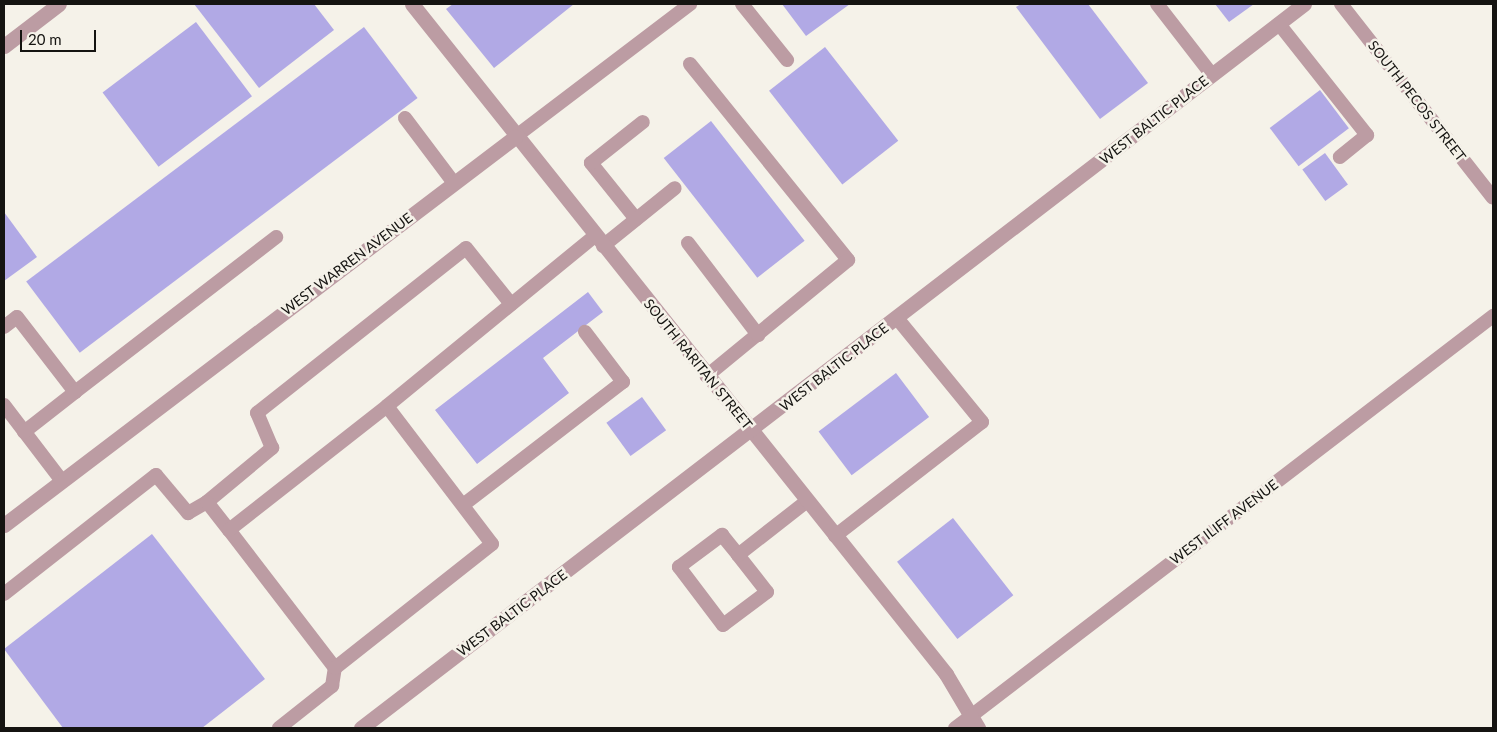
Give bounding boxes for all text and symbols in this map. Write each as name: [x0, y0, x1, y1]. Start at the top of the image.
scale bar: [22, 20, 99, 52]
text: 20 m: [28, 30, 62, 48]
street label: SOUTH PECOS STREET: [1365, 37, 1469, 165]
street label: WEST BALTIC PLACE: [1096, 72, 1212, 168]
street label: WEST WARREN AVENUE: [278, 209, 416, 319]
street label: SOUTH RARITAN STREET: [640, 295, 756, 433]
street label: WEST BALTIC PLACE: [776, 319, 892, 415]
street label: WEST ILIFF AVENUE: [1166, 476, 1282, 568]
street label: WEST BALTIC PLACE: [454, 566, 570, 660]

